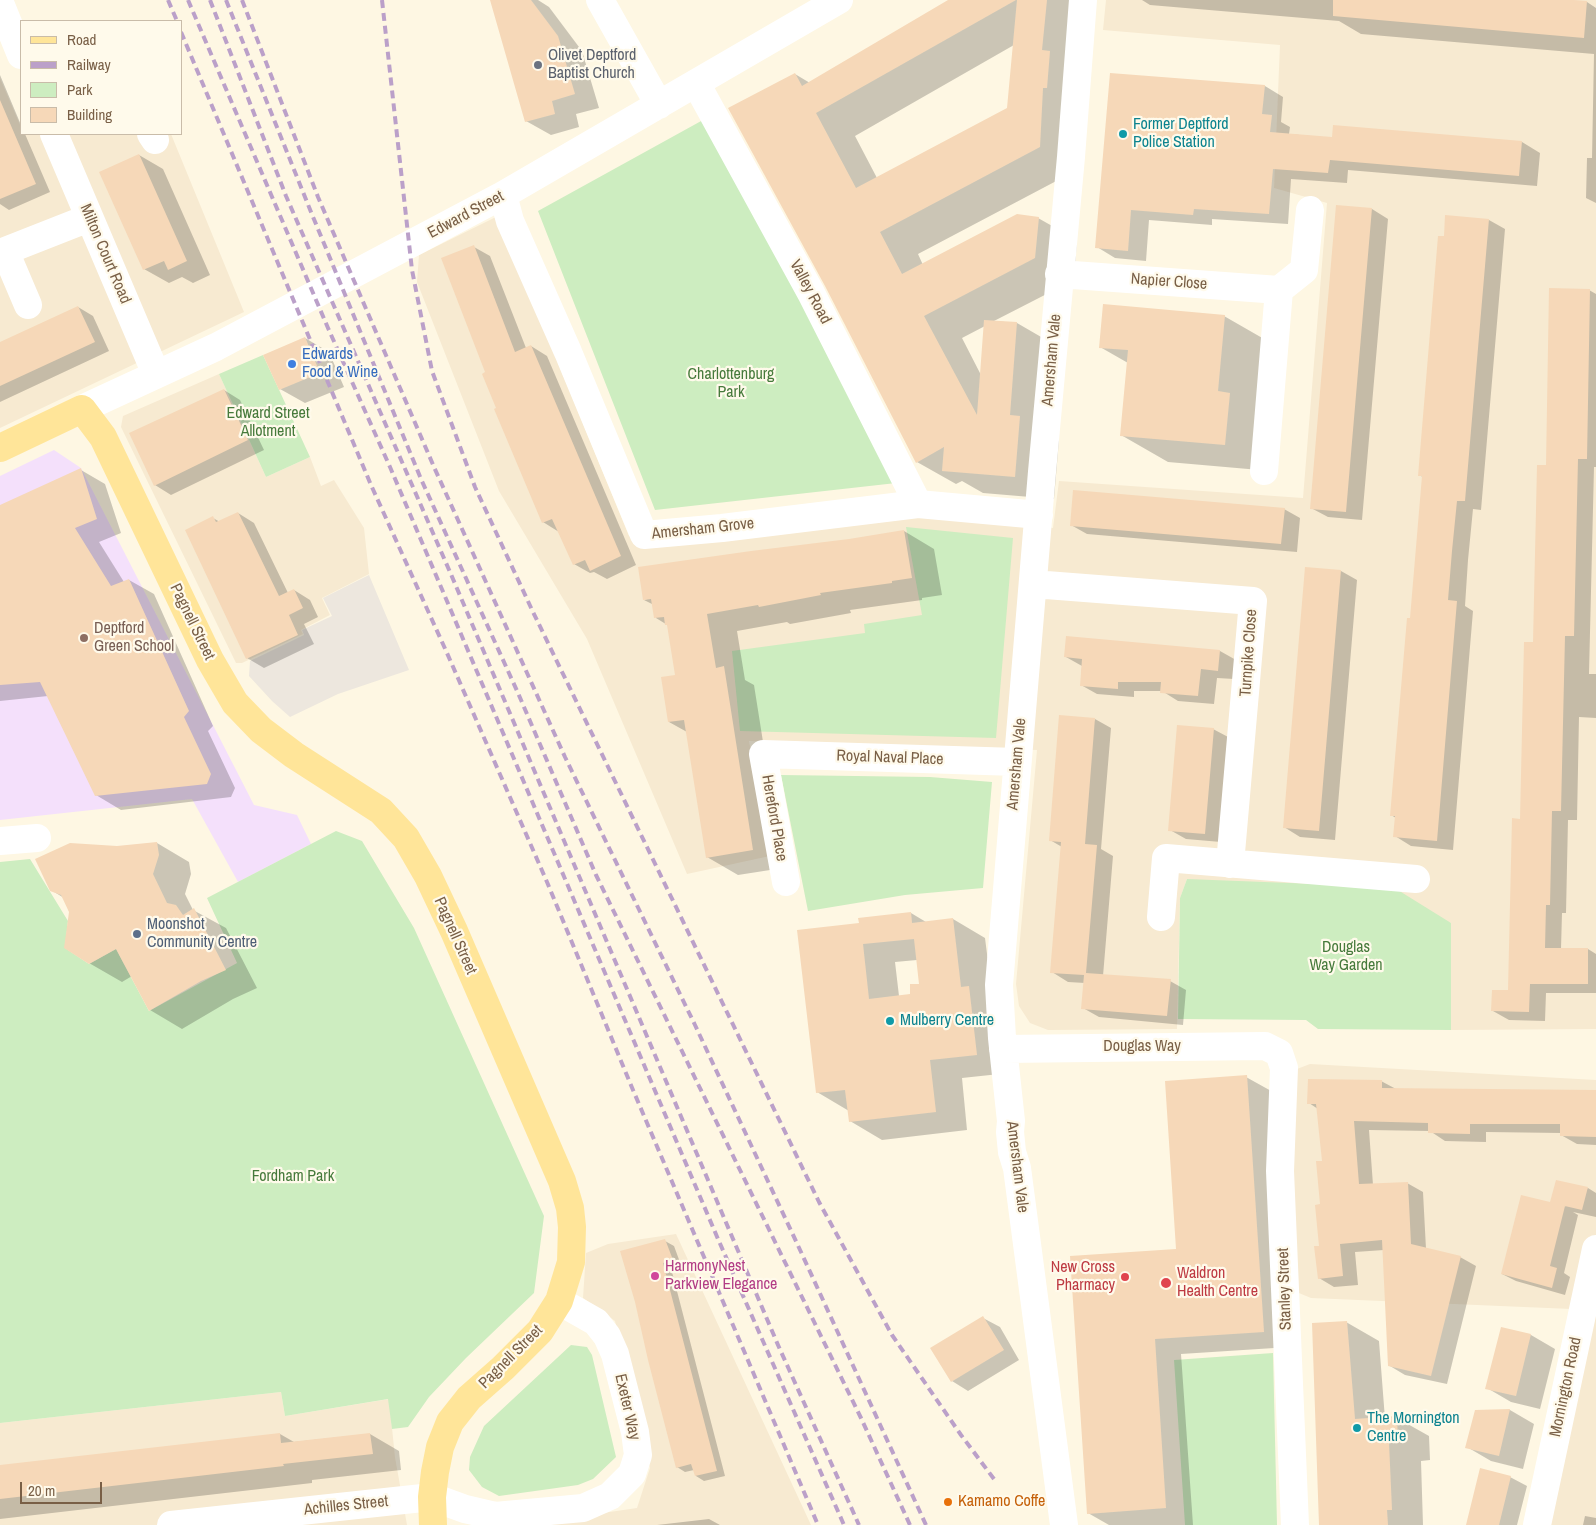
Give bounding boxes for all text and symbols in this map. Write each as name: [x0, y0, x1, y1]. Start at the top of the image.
legend: [20, 20, 182, 135]
text: Road: [67, 29, 96, 50]
place label: Olivet Deptford Baptist Church: [548, 46, 636, 84]
text: Railway: [67, 54, 111, 75]
marker: Olivet Deptford Baptist Church: [532, 59, 544, 71]
text: Park: [67, 79, 92, 100]
text: Building: [67, 104, 112, 125]
place label: Former Deptford Police Station: [1133, 115, 1229, 153]
marker: Former Deptford Police Station: [1117, 128, 1129, 140]
street label: Edward Street: [425, 187, 507, 243]
street label: Milton Court Road: [75, 201, 135, 307]
street label: Valley Road: [785, 257, 835, 327]
street label: Napier Close: [1130, 270, 1208, 294]
street label: Amersham Vale: [1038, 313, 1066, 407]
place label: Edwards Food & Wine: [302, 345, 378, 383]
marker: Edwards Food & Wine: [286, 358, 298, 370]
park label: Charlottenburg Park: [688, 365, 774, 403]
park label: Edward Street Allotment: [226, 404, 310, 442]
street label: Amersham Grove: [651, 514, 755, 544]
street label: Pagnell Street: [165, 581, 219, 663]
street label: Turnpike Close: [1236, 609, 1262, 697]
place label: Deptford Green School: [94, 619, 174, 657]
marker: Deptford Green School: [78, 632, 90, 644]
street label: Amersham Vale: [1003, 717, 1031, 811]
street label: Royal Naval Place: [836, 747, 944, 769]
street label: Hereford Place: [757, 773, 791, 863]
street label: Pagnell Street: [429, 894, 481, 978]
place label: Moonshot Community Centre: [147, 915, 257, 953]
marker: Moonshot Community Centre: [131, 928, 143, 940]
park label: Douglas Way Garden: [1309, 938, 1383, 976]
place label: Mulberry Centre: [900, 1011, 994, 1031]
marker: Mulberry Centre: [884, 1015, 896, 1027]
street label: Douglas Way: [1103, 1037, 1181, 1057]
street label: Amersham Vale: [1002, 1120, 1032, 1214]
park label: Fordham Park: [252, 1167, 334, 1187]
street label: Stanley Street: [1274, 1247, 1296, 1331]
place label: HarmonyNest Parkview Elegance: [665, 1257, 777, 1295]
place label: New Cross Pharmacy: [1051, 1258, 1115, 1296]
place label: Waldron Health Centre: [1177, 1264, 1258, 1302]
marker: HarmonyNest Parkview Elegance: [649, 1270, 661, 1282]
marker: New Cross Pharmacy: [1119, 1271, 1131, 1283]
marker: Waldron Health Centre: [1159, 1276, 1173, 1290]
street label: Pagnell Street: [475, 1321, 547, 1393]
street label: Mornington Road: [1546, 1335, 1586, 1439]
street label: Exeter Way: [610, 1372, 644, 1442]
place label: The Mornington Centre: [1367, 1409, 1460, 1447]
marker: The Mornington Centre: [1351, 1422, 1363, 1434]
scale bar: [22, 1472, 105, 1504]
text: 20 m: [28, 1480, 55, 1501]
street label: Achilles Street: [303, 1492, 389, 1520]
place label: Kamamo Coffe: [958, 1492, 1045, 1512]
marker: Kamamo Coffe: [942, 1496, 954, 1508]

